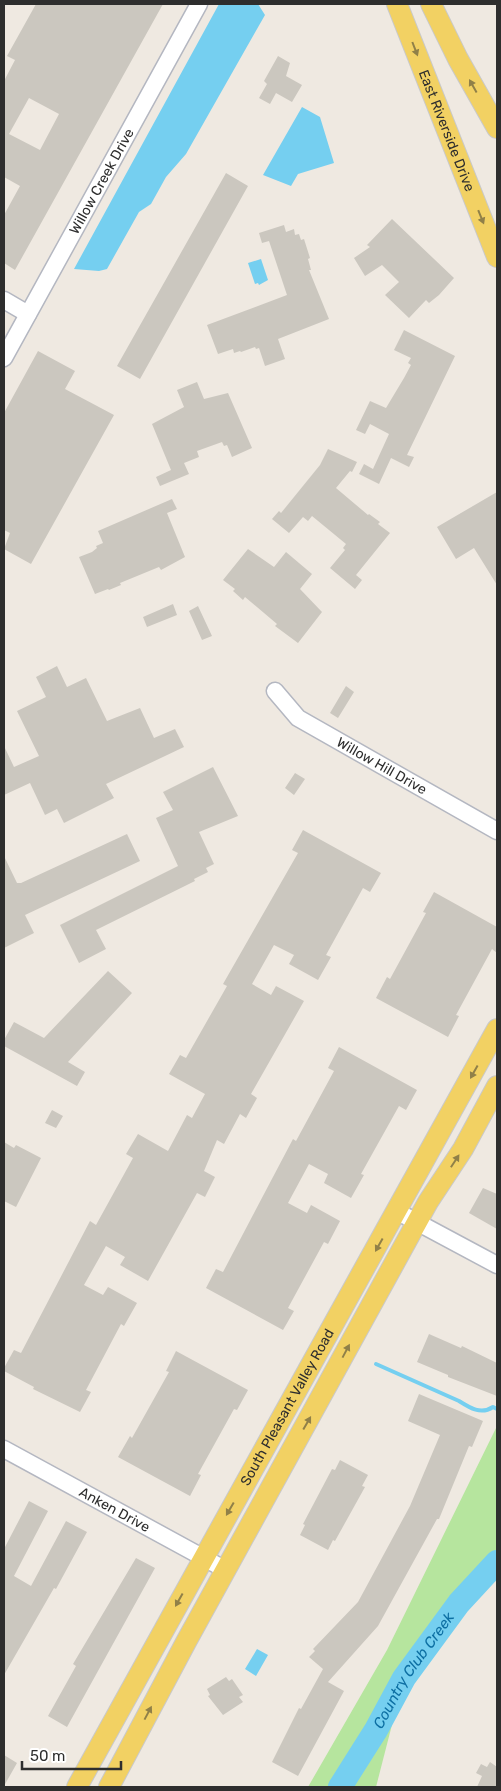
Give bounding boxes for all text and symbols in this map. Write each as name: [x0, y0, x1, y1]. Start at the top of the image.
one-way arrow: [411, 42, 419, 57]
street label: East Riverside Drive: [415, 67, 478, 194]
one-way arrow: [468, 80, 477, 93]
street label: Willow Creek Drive: [66, 125, 138, 237]
one-way arrow: [478, 209, 485, 224]
street label: Willow Hill Drive: [334, 734, 430, 799]
one-way arrow: [470, 1065, 478, 1079]
one-way arrow: [450, 1154, 460, 1167]
one-way arrow: [375, 1238, 383, 1253]
street label: South Pleasant Valley Road: [237, 1326, 338, 1489]
one-way arrow: [342, 1344, 351, 1358]
one-way arrow: [303, 1415, 311, 1430]
street label: Anken Drive: [76, 1484, 153, 1536]
one-way arrow: [226, 1501, 234, 1516]
one-way arrow: [175, 1593, 184, 1606]
water label: Country Club Creek: [369, 1609, 458, 1732]
one-way arrow: [144, 1706, 152, 1721]
scale bar: [22, 1738, 121, 1770]
text: 50 m: [30, 1747, 65, 1765]

